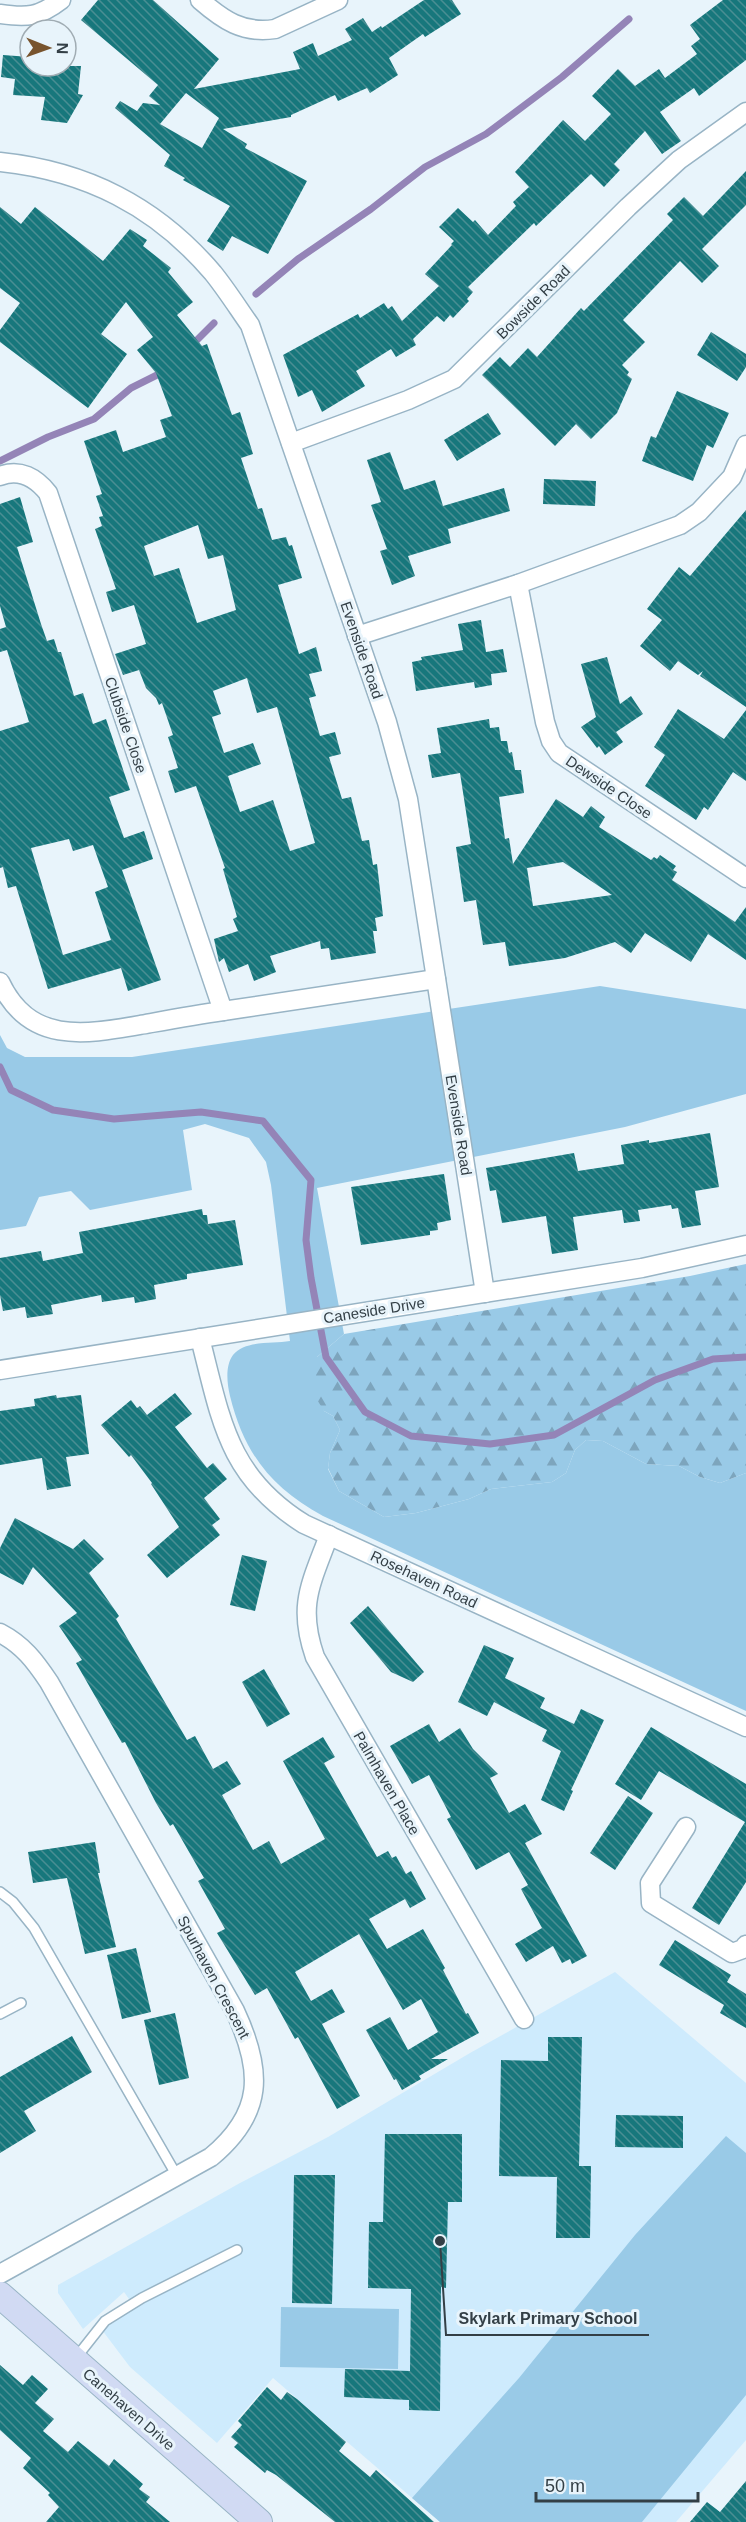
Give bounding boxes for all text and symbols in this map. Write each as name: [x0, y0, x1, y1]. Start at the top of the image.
north arrow: [18, 18, 78, 78]
text: N: [54, 42, 71, 54]
street label: Bowside Road: [493, 262, 573, 342]
street label: Evenside Road: [337, 599, 387, 701]
street label: Clubside Close: [102, 675, 150, 775]
street label: Dewside Close: [563, 752, 655, 822]
street label: Evenside Road: [443, 1073, 475, 1177]
street label: Caneside Drive: [322, 1294, 426, 1326]
street label: Rosehaven Road: [368, 1547, 480, 1611]
street label: Palmhaven Place: [350, 1728, 424, 1838]
street label: Spurhaven Crescent: [174, 1913, 254, 2042]
callout: Skylark Primary School: [446, 2301, 649, 2335]
text: Skylark Primary School: [459, 2310, 637, 2327]
street label: Canehaven Drive: [80, 2365, 178, 2453]
scale bar: [536, 2465, 698, 2503]
text: 50 m: [545, 2476, 585, 2496]

